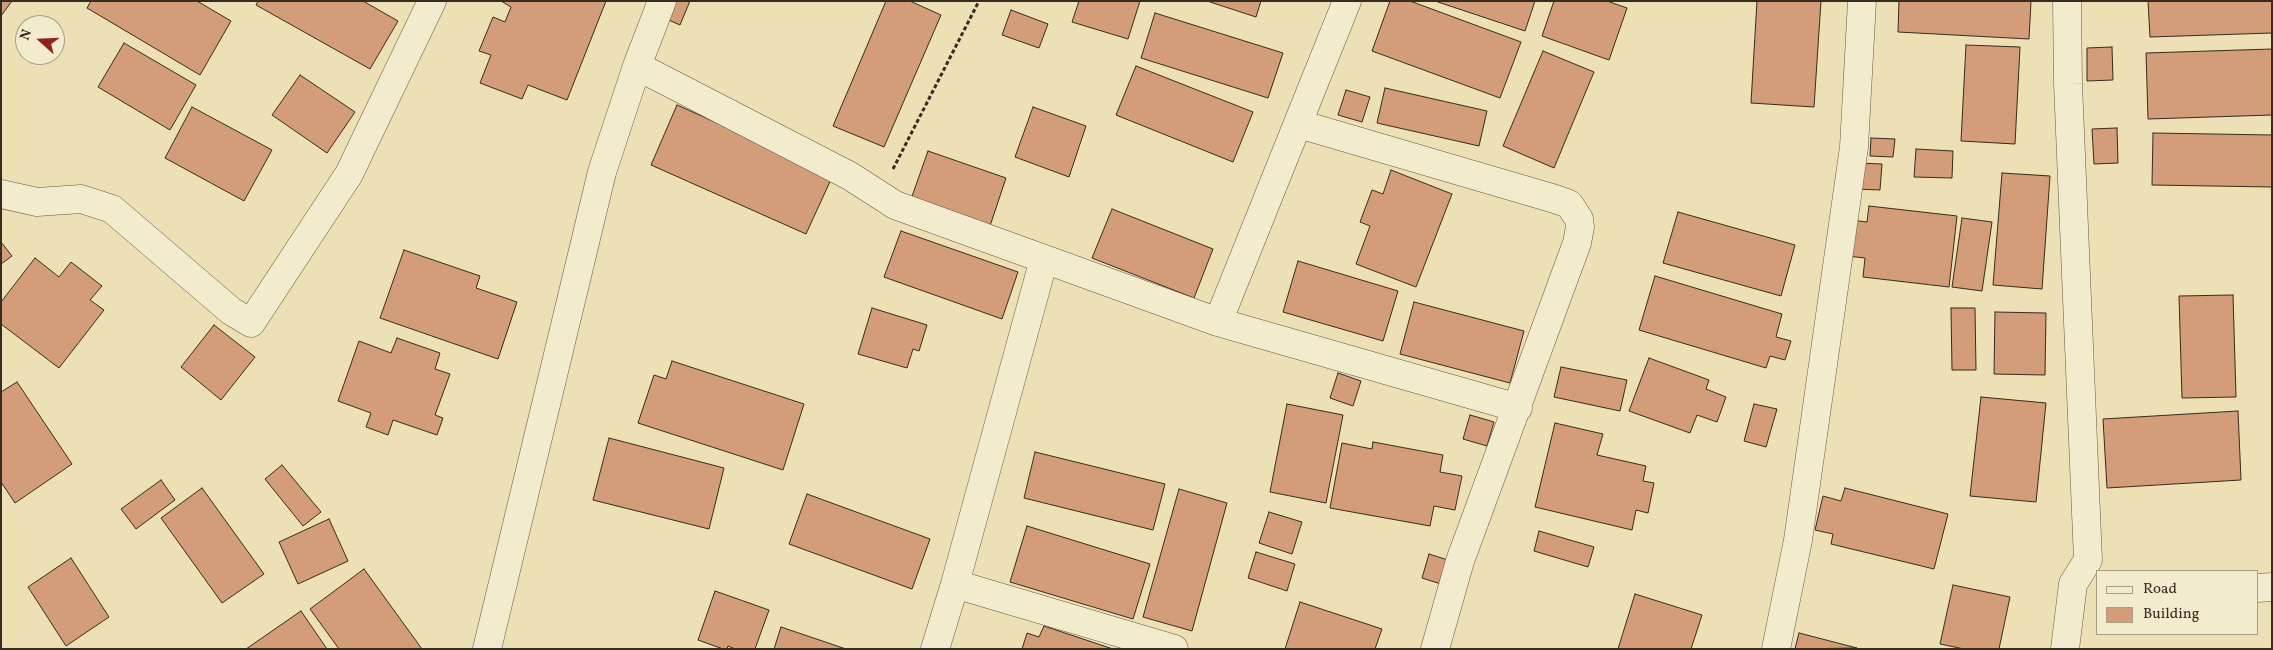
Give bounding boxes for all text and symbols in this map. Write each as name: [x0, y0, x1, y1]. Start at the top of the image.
north arrow: [15, 15, 65, 65]
text: N: [16, 27, 37, 43]
legend: [2096, 570, 2258, 635]
text: Road: [2143, 579, 2177, 600]
text: Building: [2143, 604, 2199, 625]

